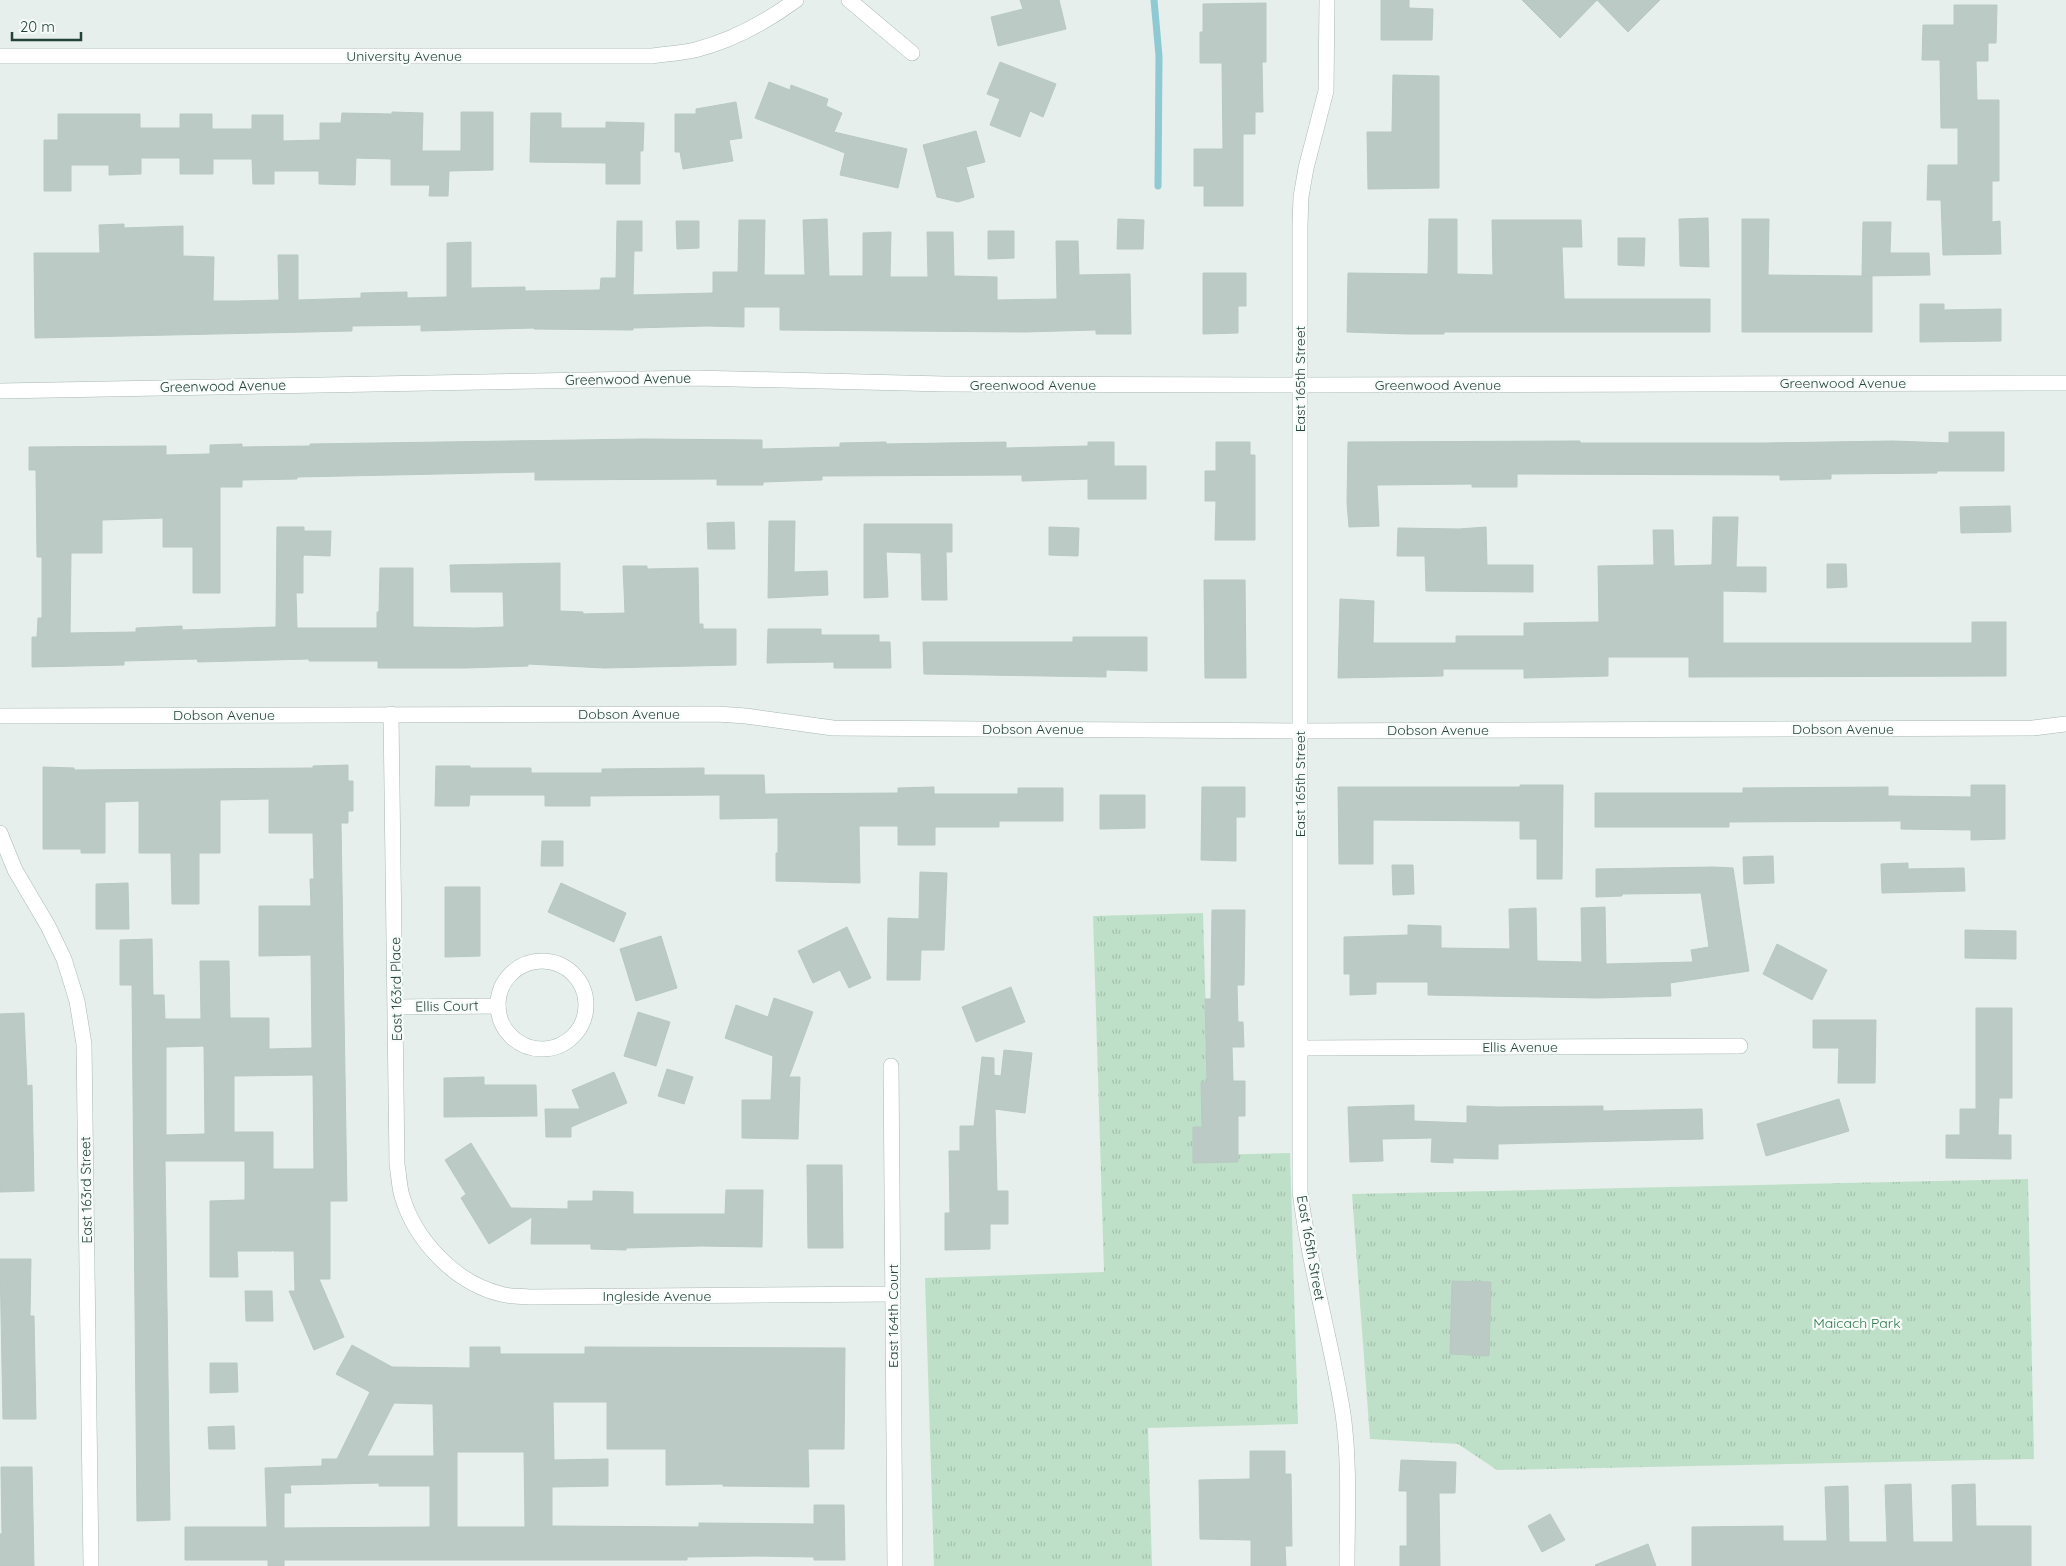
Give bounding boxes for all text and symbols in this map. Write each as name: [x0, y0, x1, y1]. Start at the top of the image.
scale bar: [12, 10, 81, 42]
text: 20 m: [20, 17, 55, 36]
street label: University Avenue: [346, 47, 462, 65]
street label: East 165th Street: [1291, 325, 1309, 432]
street label: Greenwood Avenue: [565, 369, 691, 389]
street label: Greenwood Avenue: [1780, 374, 1906, 392]
street label: Greenwood Avenue: [160, 376, 286, 396]
street label: Greenwood Avenue: [970, 376, 1096, 394]
street label: Greenwood Avenue: [1375, 376, 1501, 394]
street label: Dobson Avenue: [578, 705, 680, 723]
street label: Dobson Avenue: [173, 706, 275, 724]
street label: Dobson Avenue: [982, 720, 1084, 738]
street label: Dobson Avenue: [1792, 720, 1894, 738]
street label: Dobson Avenue: [1387, 721, 1489, 739]
street label: East 165th Street: [1291, 730, 1309, 837]
street label: East 163rd Place: [386, 937, 406, 1041]
street label: Ellis Court: [415, 996, 479, 1016]
street label: Ellis Avenue: [1482, 1038, 1558, 1056]
street label: East 163rd Street: [76, 1136, 96, 1244]
street label: East 165th Street: [1293, 1194, 1329, 1302]
street label: East 164th Court: [884, 1264, 902, 1368]
street label: Ingleside Avenue: [603, 1287, 712, 1305]
park label: Maicach Park: [1813, 1314, 1901, 1332]

